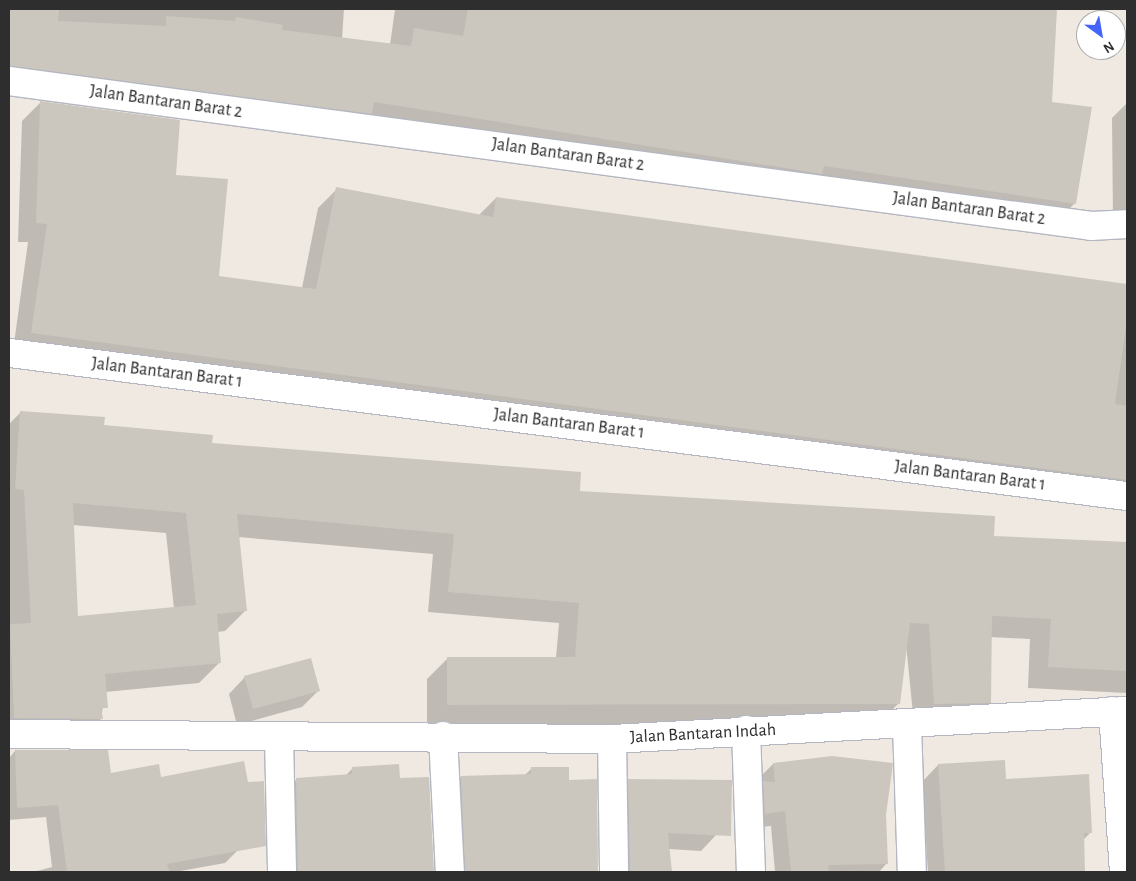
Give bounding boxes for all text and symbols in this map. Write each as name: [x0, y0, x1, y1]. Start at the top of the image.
north arrow: [1076, 10, 1126, 60]
text: N: [1101, 38, 1116, 55]
street label: Jalan Bantaran Barat 2: [88, 81, 244, 123]
street label: Jalan Bantaran Barat 2: [490, 134, 646, 176]
street label: Jalan Bantaran Barat 2: [891, 188, 1047, 230]
street label: Jalan Bantaran Barat 1: [90, 353, 244, 393]
street label: Jalan Bantaran Barat 1: [492, 404, 646, 444]
street label: Jalan Bantaran Barat 1: [893, 456, 1047, 496]
street label: Jalan Bantaran Indah: [629, 719, 777, 749]

